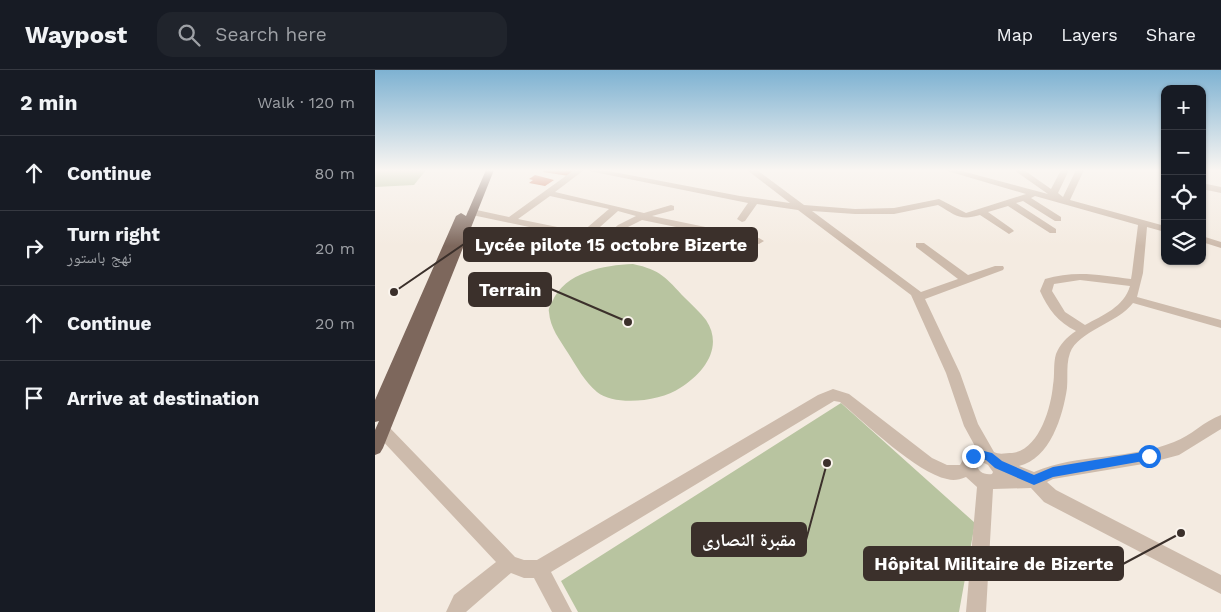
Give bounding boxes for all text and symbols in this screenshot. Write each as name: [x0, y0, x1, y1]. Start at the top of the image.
search box: [157, 12, 507, 57]
text: Waypost: [25, 21, 127, 49]
icon: search: [175, 21, 203, 49]
text: Search here: [215, 23, 327, 46]
text: Map: [996, 24, 1033, 45]
text: Layers: [1061, 24, 1118, 45]
text: Share: [1146, 24, 1196, 45]
map controls: [1161, 85, 1206, 265]
button: +: [1161, 85, 1206, 130]
text: 2 min: [20, 90, 77, 115]
text: Walk · 120 m: [257, 93, 355, 112]
button: −: [1161, 130, 1206, 175]
icon: ahead: [20, 159, 48, 187]
text: Continue: [67, 162, 151, 185]
text: 80 m: [314, 164, 355, 183]
button: locate: [1161, 175, 1206, 220]
button: layers: [1161, 220, 1206, 265]
text: Turn right: [67, 223, 160, 246]
callout: Lycée pilote 15 octobre Bizerte: [464, 228, 757, 261]
icon: right: [20, 234, 48, 262]
text: Lycée pilote 15 octobre Bizerte: [475, 234, 747, 255]
text: 20 m: [315, 239, 355, 258]
text: نهج باستور: [67, 248, 132, 267]
callout: Terrain: [469, 273, 551, 306]
text: Terrain: [479, 279, 541, 300]
icon: ahead: [20, 309, 48, 337]
text: Continue: [67, 312, 151, 335]
text: 20 m: [315, 314, 355, 333]
icon: arrive: [20, 384, 48, 412]
text: Arrive at destination: [67, 387, 259, 410]
route end: [962, 445, 985, 468]
route start: [1138, 445, 1161, 468]
callout: مقبرة النصارى: [692, 523, 806, 556]
text: مقبرة النصارى: [702, 529, 796, 551]
callout: Hôpital Militaire de Bizerte: [864, 547, 1123, 580]
text: Hôpital Militaire de Bizerte: [874, 553, 1114, 574]

